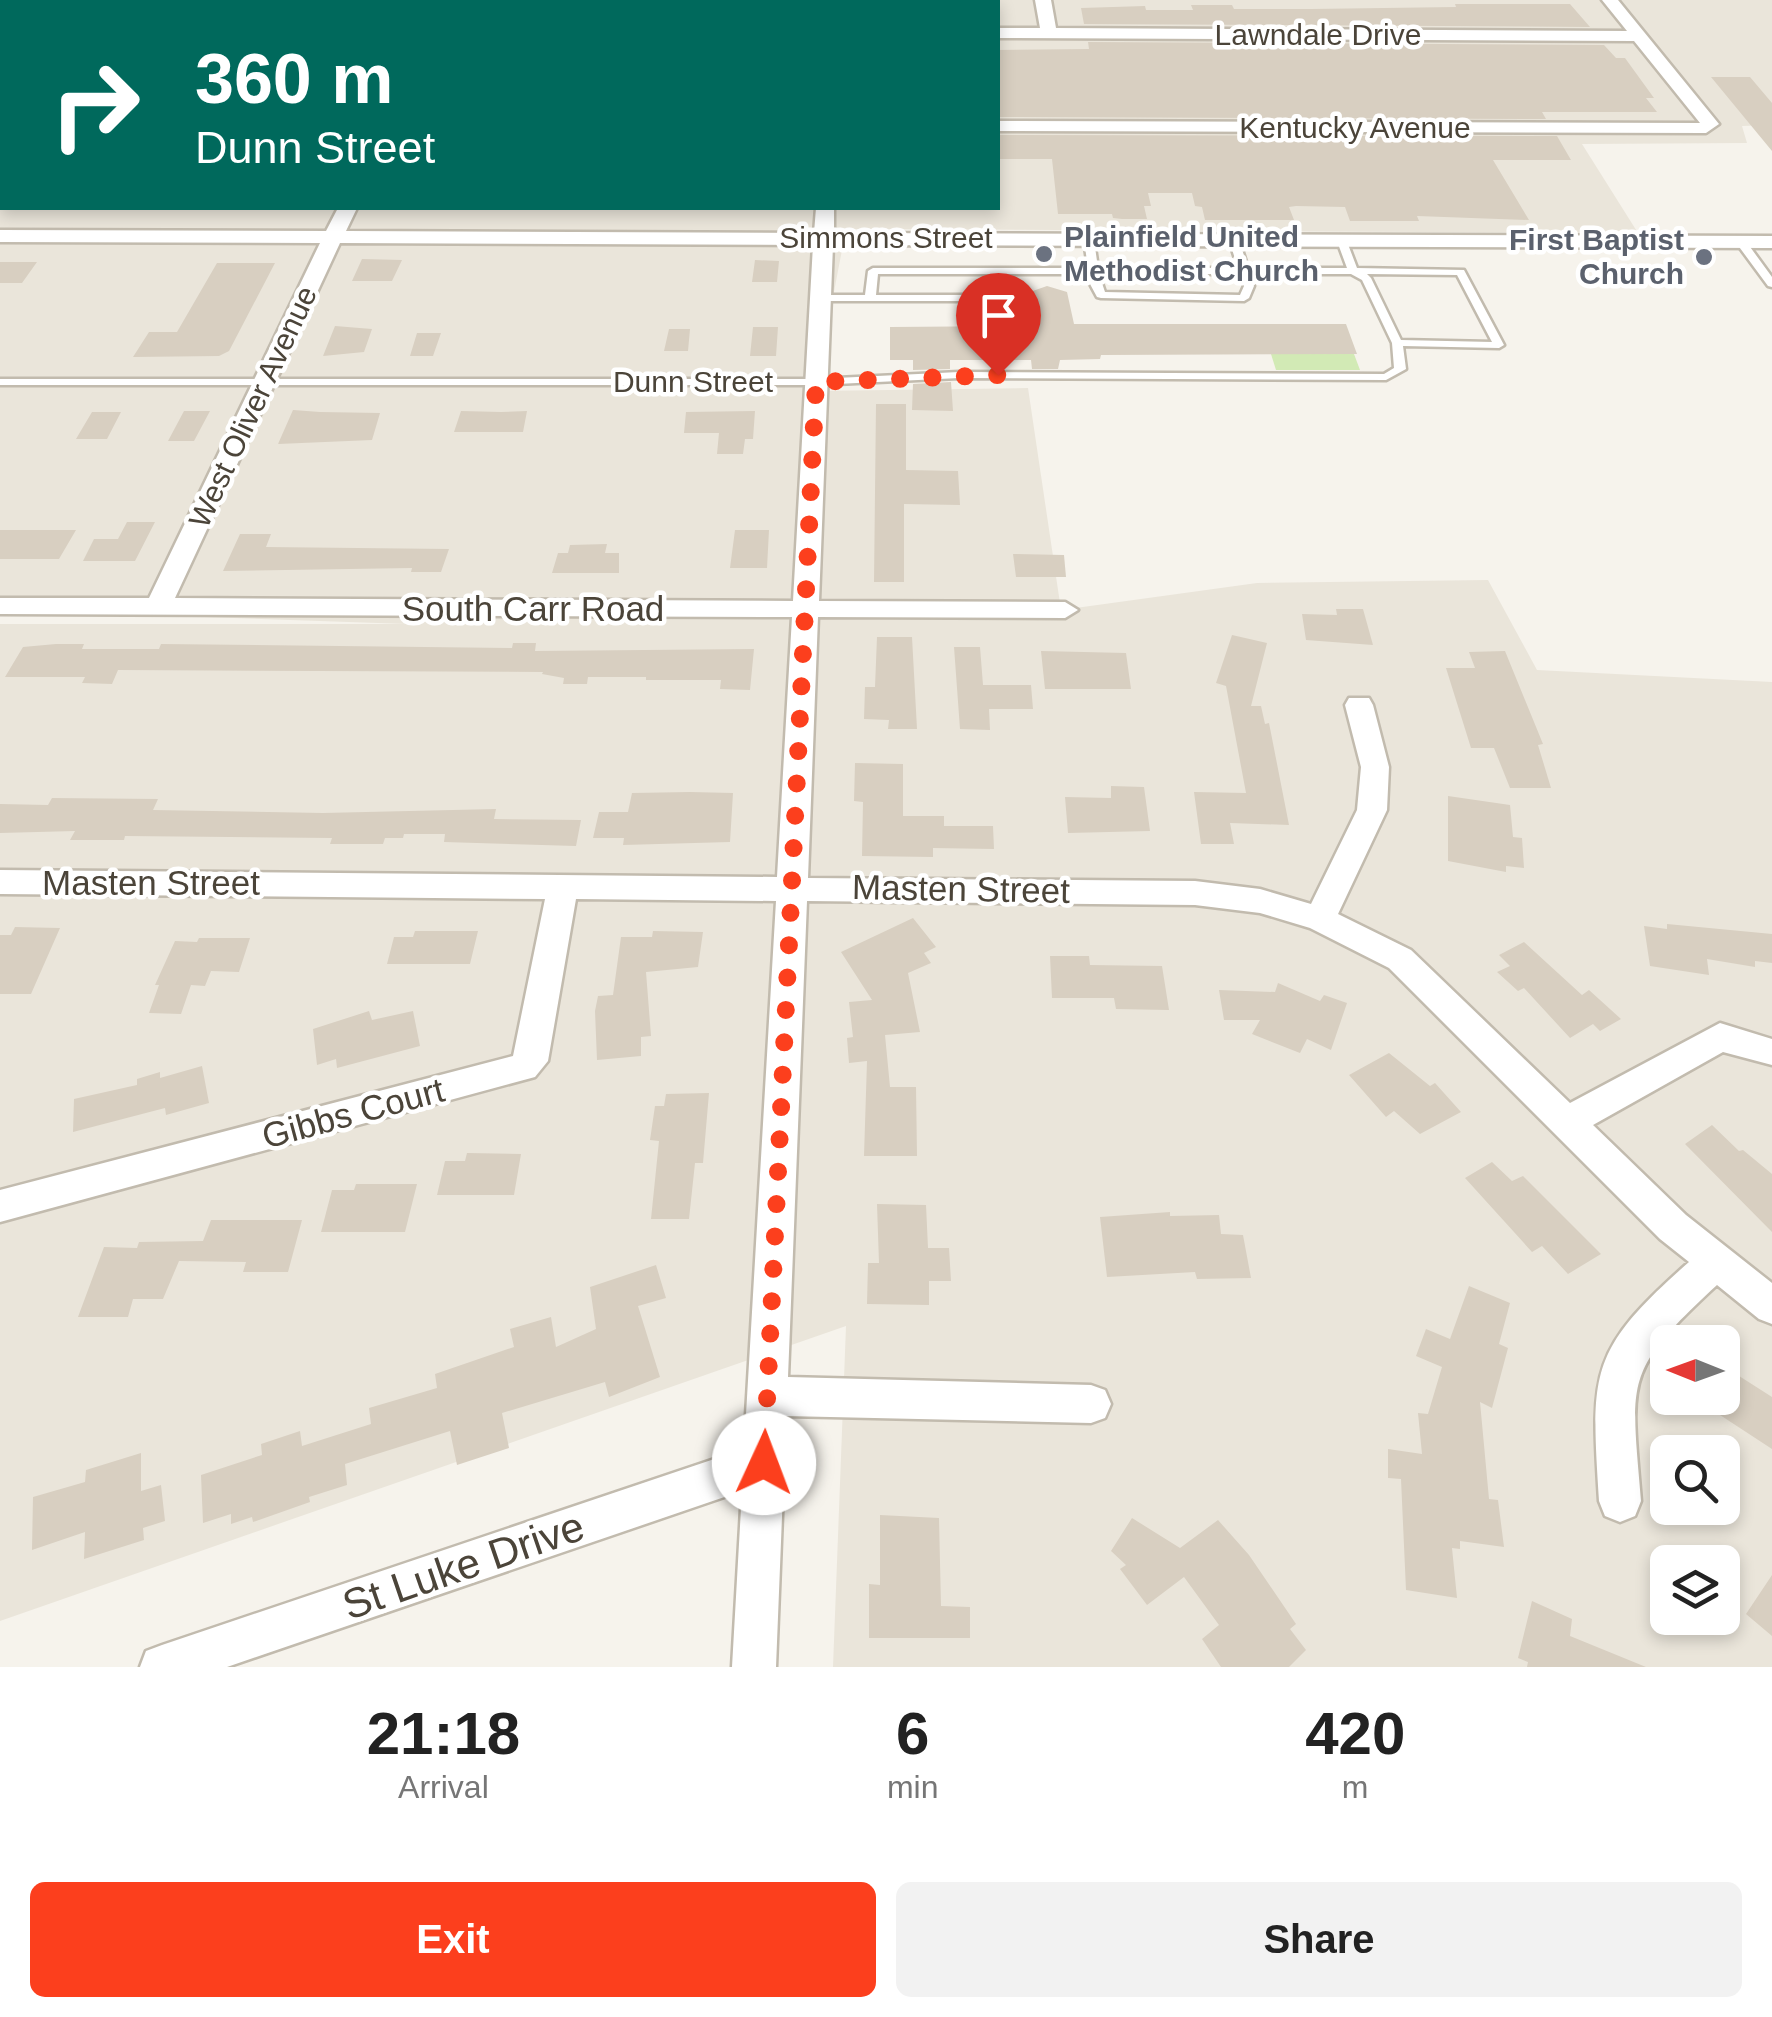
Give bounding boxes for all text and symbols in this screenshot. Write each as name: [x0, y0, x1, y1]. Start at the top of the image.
street label: Lawndale Drive: [1215, 18, 1421, 51]
icon: right: [30, 40, 160, 170]
text: 360 m: [195, 40, 393, 118]
street label: Kentucky Avenue: [1239, 111, 1471, 144]
text: Dunn Street: [195, 122, 435, 173]
place label: Plainfield United Methodist Church: [1064, 220, 1319, 287]
street label: Simmons Street: [779, 221, 993, 254]
place label: First Baptist Church: [1509, 223, 1684, 290]
marker: Plainfield United Methodist Church: [1033, 243, 1055, 265]
marker: First Baptist Church: [1693, 246, 1715, 268]
pin: [956, 273, 1041, 376]
street label: West Oliver Avenue: [182, 281, 323, 533]
icon: arrive: [971, 288, 1026, 343]
street label: Dunn Street: [613, 365, 774, 398]
street label: South Carr Road: [402, 589, 664, 628]
street label: Masten Street: [42, 863, 260, 902]
street label: Masten Street: [852, 867, 1071, 910]
street label: Gibbs Court: [258, 1069, 448, 1156]
north arrow: [1650, 1325, 1740, 1415]
map controls: [1650, 1325, 1740, 1635]
position arrow: [712, 1411, 816, 1515]
button: search: [1650, 1435, 1740, 1525]
street label: St Luke Drive: [336, 1502, 590, 1629]
button: layers: [1650, 1545, 1740, 1635]
text: 21:18: [367, 1700, 520, 1767]
text: 6: [896, 1700, 929, 1767]
text: 420: [1305, 1700, 1405, 1767]
text: Arrival: [398, 1769, 489, 1805]
text: min: [887, 1769, 938, 1805]
text: m: [1342, 1769, 1369, 1805]
button: Exit: [30, 1882, 876, 1997]
button: Share: [896, 1882, 1742, 1997]

